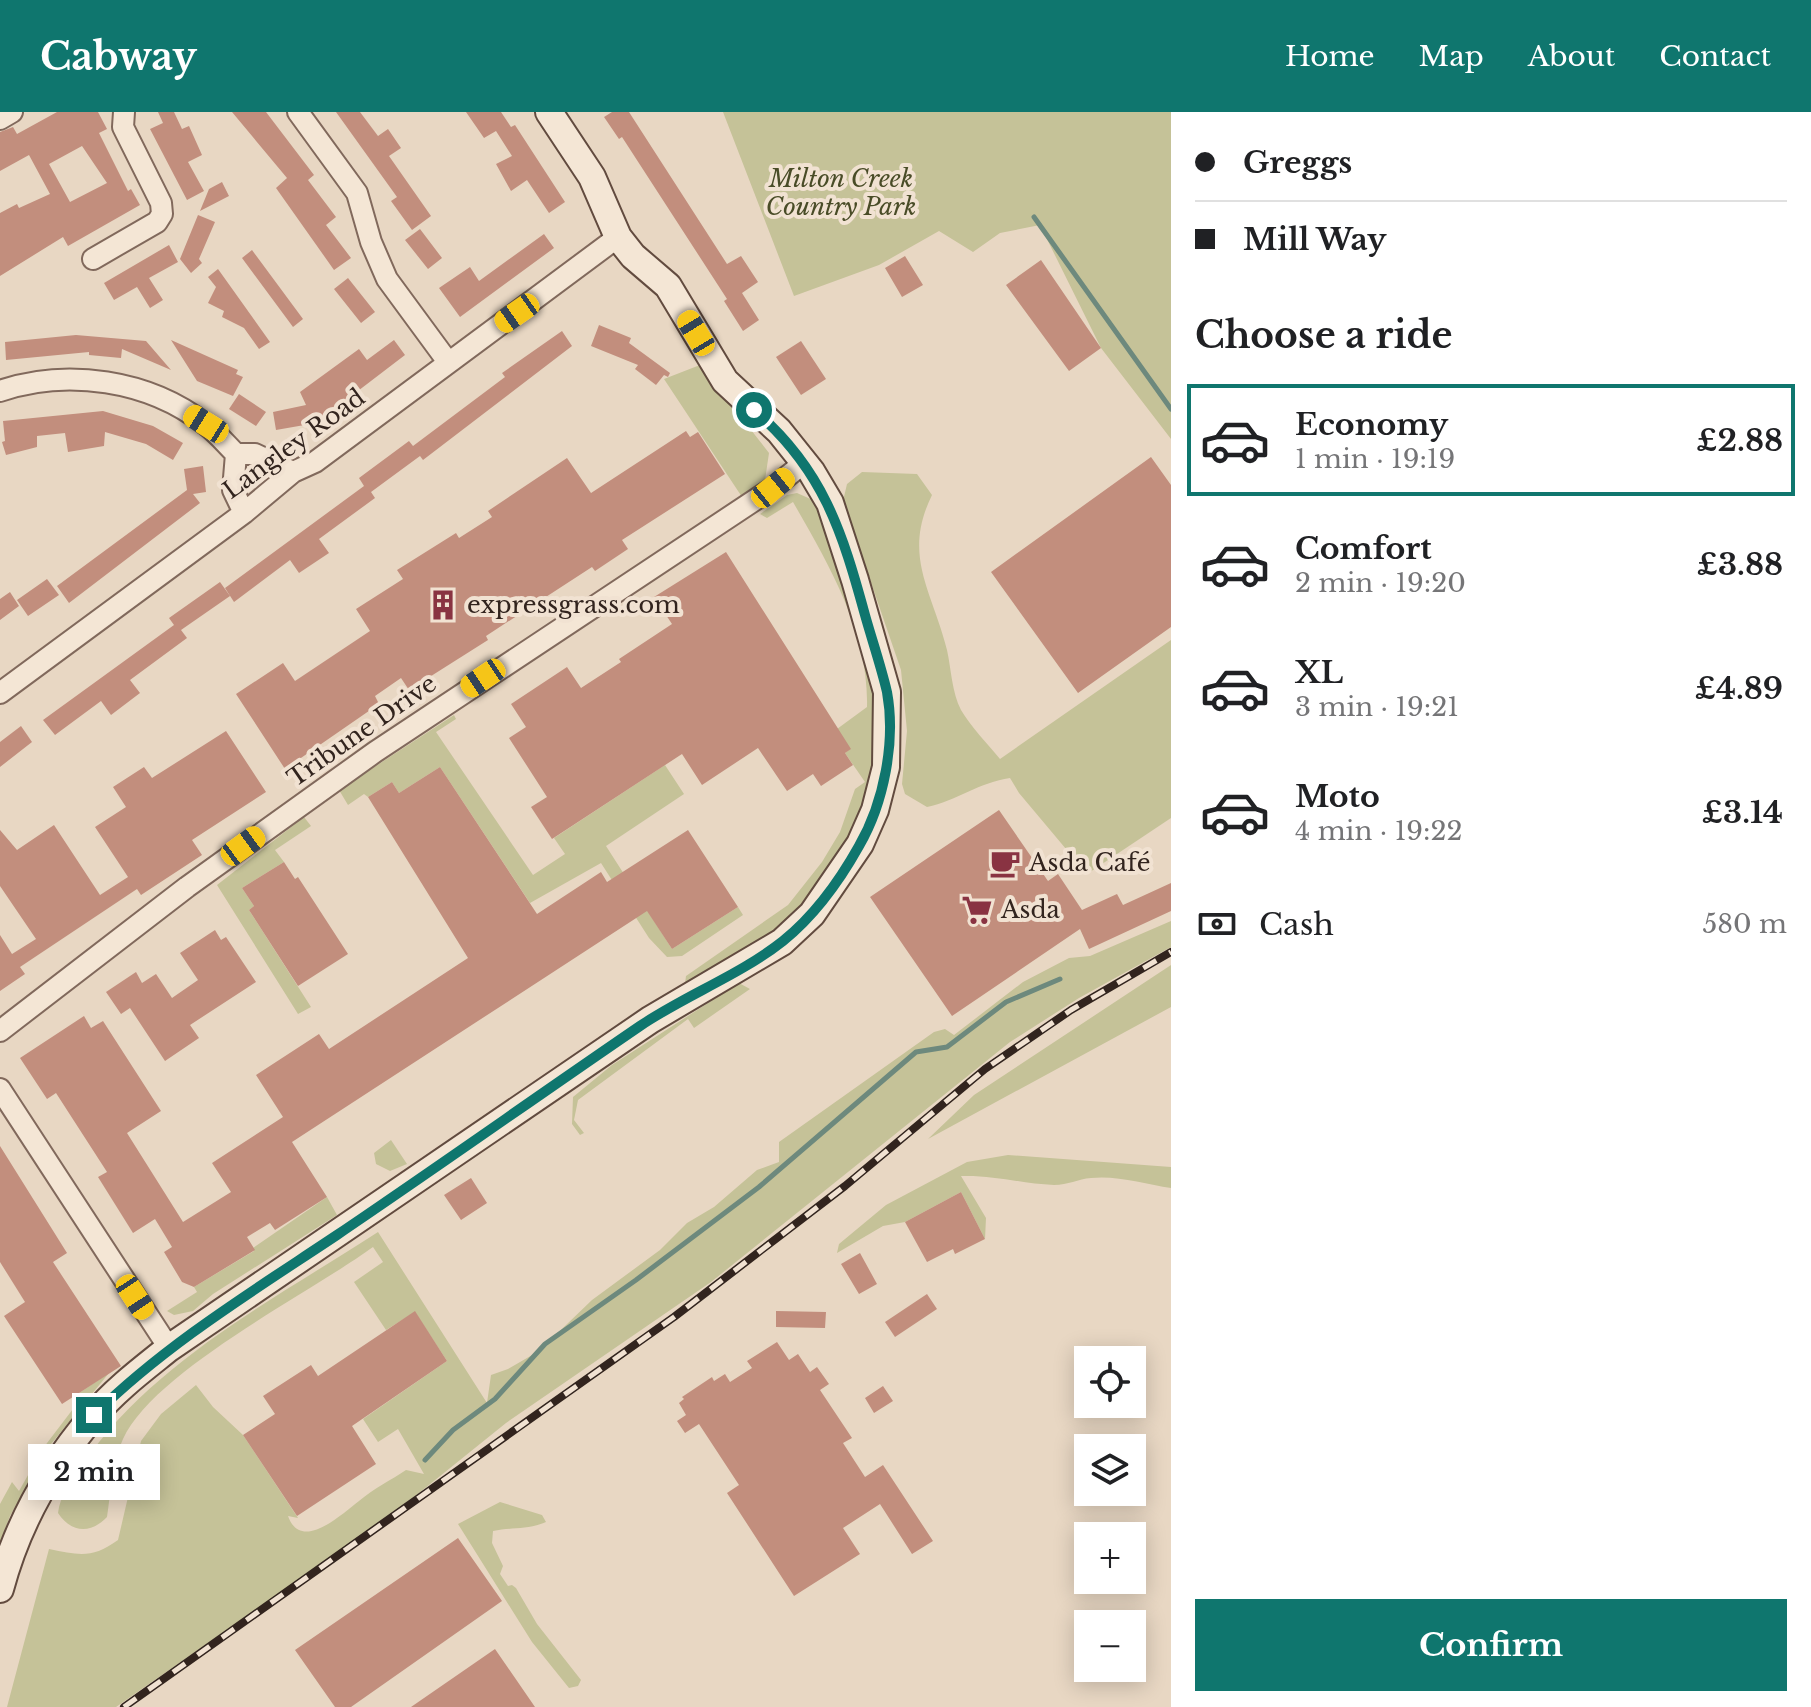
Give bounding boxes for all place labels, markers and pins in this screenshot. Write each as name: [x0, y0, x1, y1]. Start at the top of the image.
building icon: expressgrass.com: [426, 588, 460, 622]
place label: expressgrass.com: [467, 590, 680, 619]
cafe icon: Asda Café: [988, 846, 1022, 880]
place label: Asda Café: [1028, 848, 1150, 877]
supermarket icon: Asda: [960, 893, 994, 927]
place label: Asda: [1000, 895, 1061, 924]

